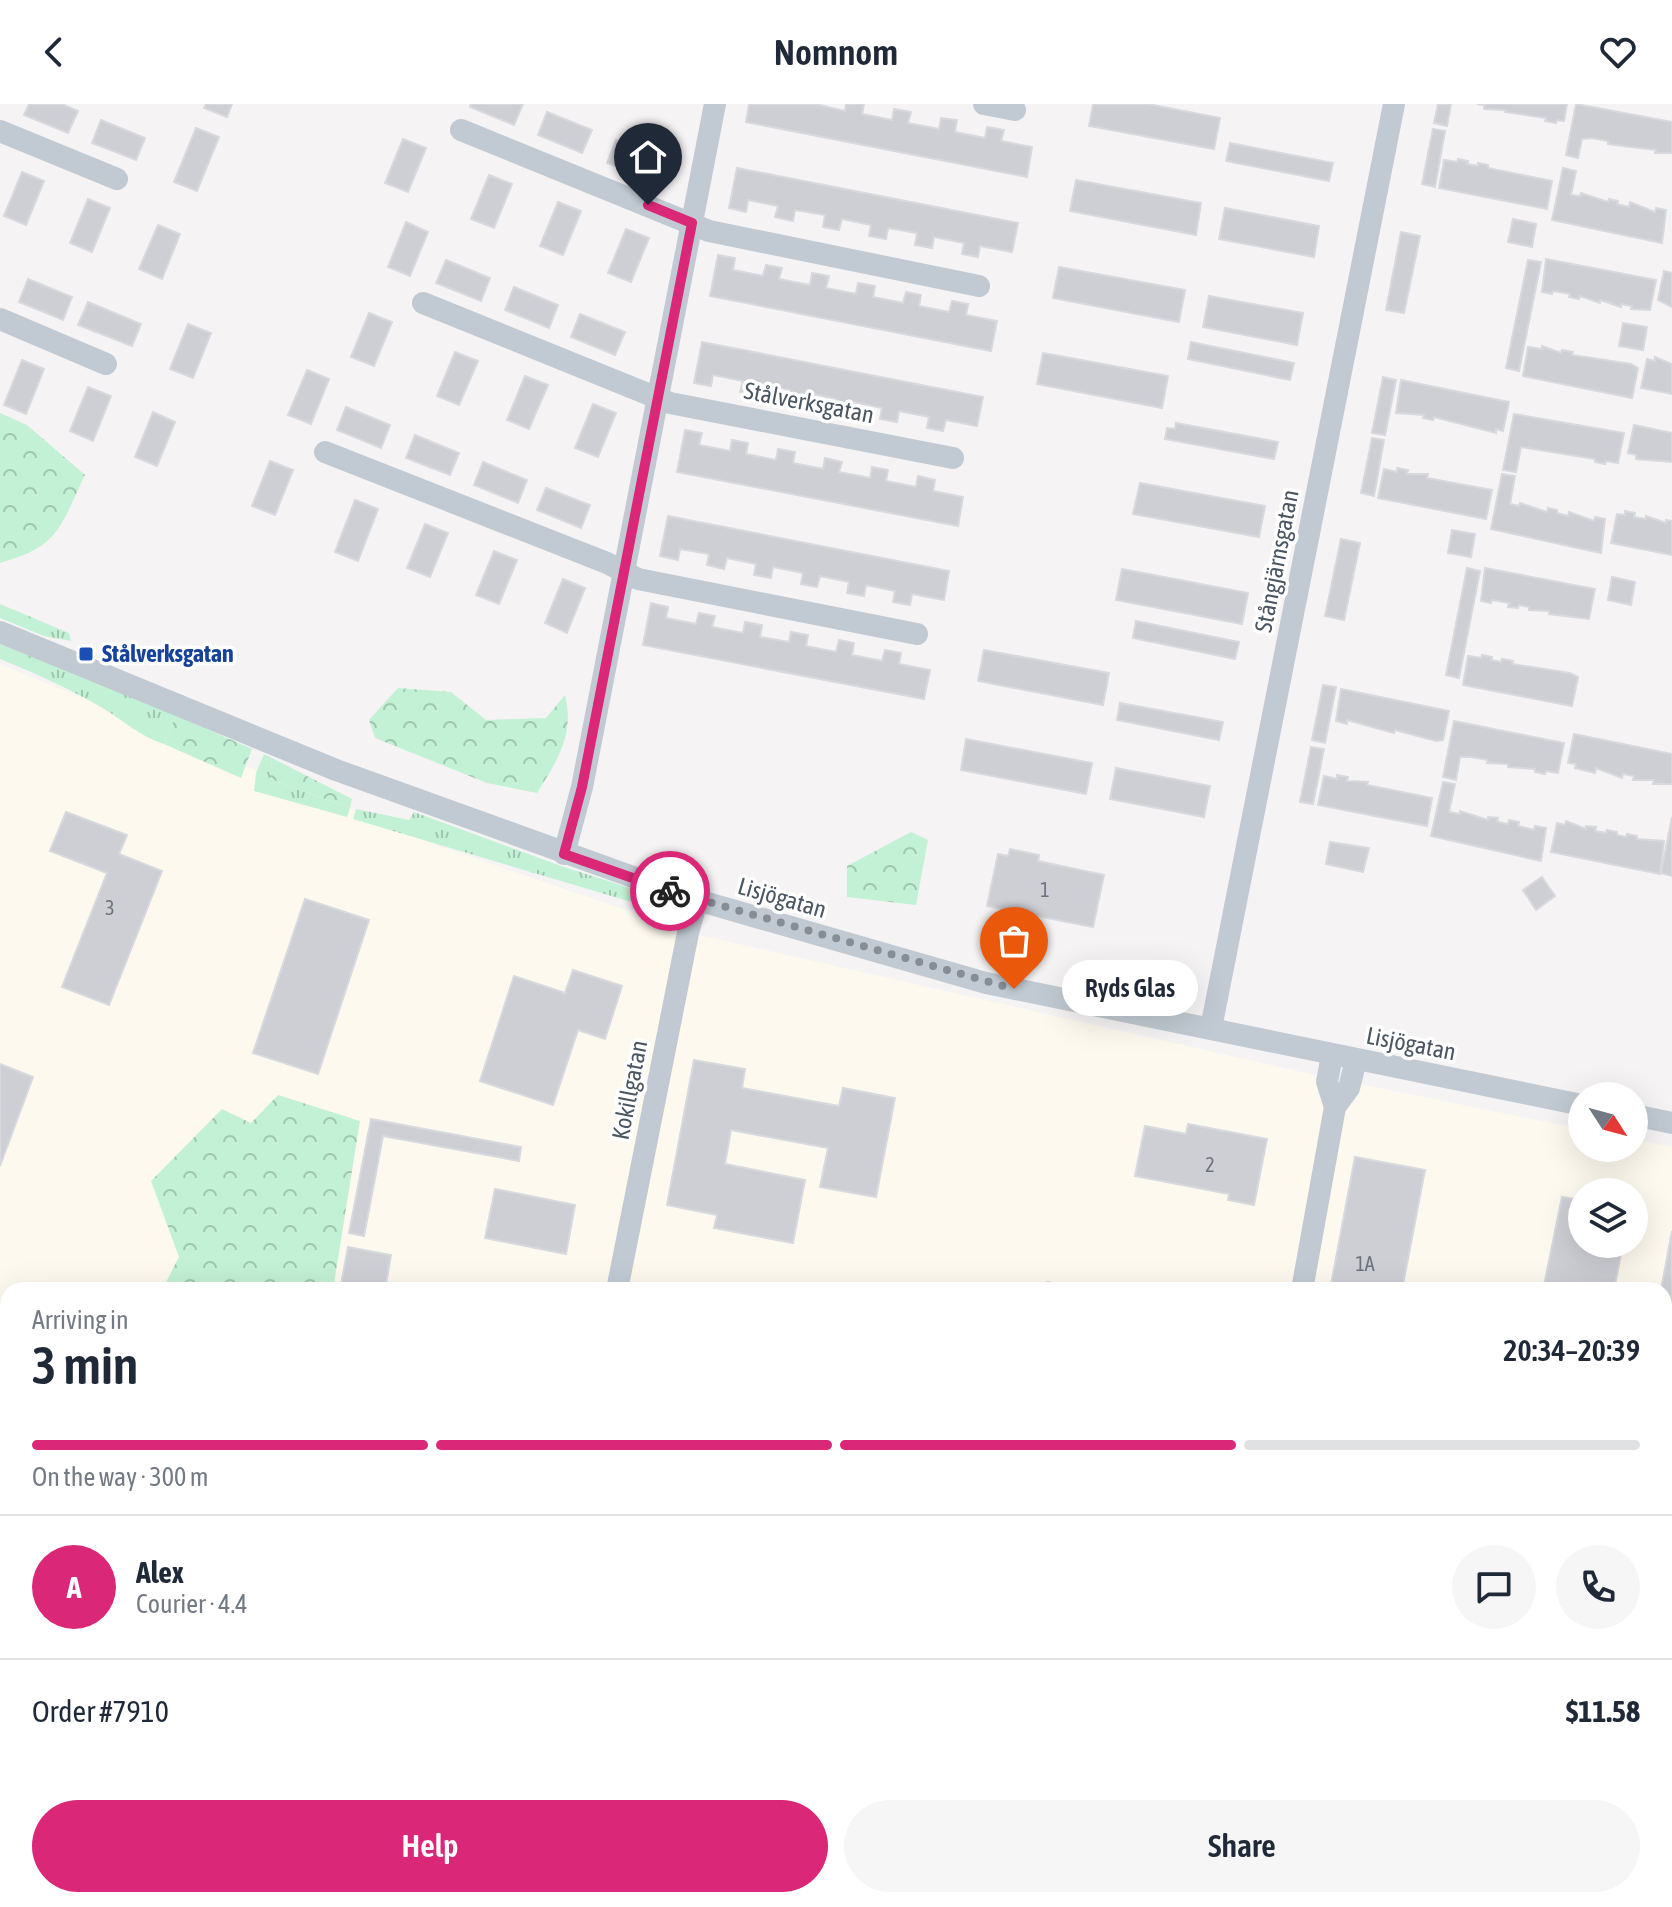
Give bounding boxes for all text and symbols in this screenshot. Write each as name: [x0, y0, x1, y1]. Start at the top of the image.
icon: back: [32, 30, 76, 74]
icon: heart: [1596, 30, 1640, 74]
text: Nomnom: [774, 31, 898, 73]
pin: [614, 123, 682, 205]
icon: home: [626, 135, 670, 179]
street label: Stålverksgatan: [742, 377, 876, 428]
street label: Stångjärnsgatan: [1249, 487, 1304, 635]
place label: Stålverksgatan: [102, 640, 234, 667]
marker: Stålverksgatan: [77, 645, 95, 663]
courier: [630, 851, 710, 931]
icon: bike: [648, 869, 692, 913]
street label: Lisjögatan: [735, 872, 829, 923]
house number: 1: [1040, 878, 1050, 901]
house number: 3: [105, 896, 115, 919]
pin: [980, 907, 1048, 989]
icon: bag: [992, 919, 1036, 963]
callout: Ryds Glas: [1062, 961, 1198, 1017]
text: Ryds Glas: [1085, 973, 1175, 1003]
street label: Lisjögatan: [1364, 1022, 1458, 1065]
street label: Kokillgatan: [607, 1038, 652, 1142]
north arrow: [1568, 1082, 1648, 1162]
map controls: [1568, 1082, 1648, 1258]
house number: 2: [1205, 1153, 1215, 1176]
button: layers: [1568, 1178, 1648, 1258]
house number: 1A: [1355, 1252, 1375, 1275]
text: Arriving in: [32, 1305, 129, 1335]
text: 20:34–20:39: [1503, 1333, 1640, 1367]
text: 3 min: [32, 1335, 138, 1395]
text: On the way · 300 m: [32, 1462, 209, 1492]
button: chat: [1452, 1545, 1536, 1629]
button: phone: [1556, 1545, 1640, 1629]
text: Alex: [136, 1555, 184, 1589]
text: A: [67, 1570, 81, 1604]
text: Courier · 4.4: [136, 1589, 247, 1619]
text: Order #7910: [32, 1694, 169, 1728]
text: $11.58: [1566, 1694, 1640, 1728]
button: Help: [32, 1800, 828, 1892]
button: Share: [844, 1800, 1640, 1892]

